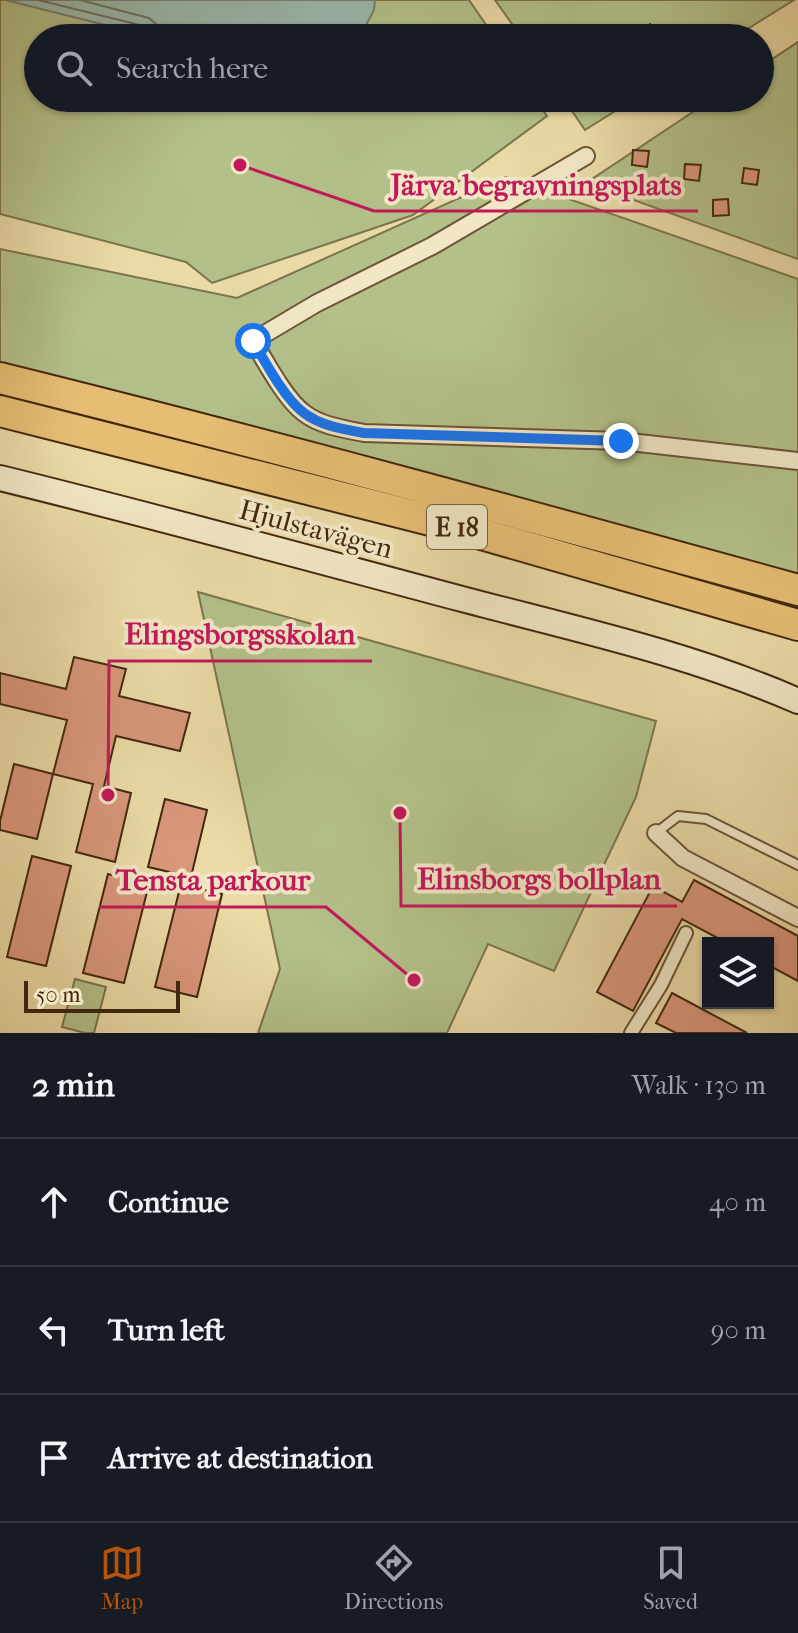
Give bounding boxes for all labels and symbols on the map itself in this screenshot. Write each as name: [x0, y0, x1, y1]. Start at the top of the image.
callout: Järva begravningsplats: [374, 157, 698, 211]
text: Järva begravningsplats: [387, 168, 682, 203]
route start: [235, 323, 271, 359]
route end: [603, 423, 639, 459]
street label: Hjulstavägen: [236, 493, 396, 565]
road number: E 18: [427, 505, 487, 549]
callout: Elingsborgsskolan: [109, 607, 372, 661]
text: Elingsborgsskolan: [124, 617, 356, 652]
callout: Elinsborgs bollplan: [401, 852, 677, 906]
callout: Tensta parkour: [99, 853, 326, 907]
text: Elinsborgs bollplan: [417, 862, 661, 897]
text: Tensta parkour: [115, 863, 311, 898]
scale bar: [24, 977, 180, 1013]

